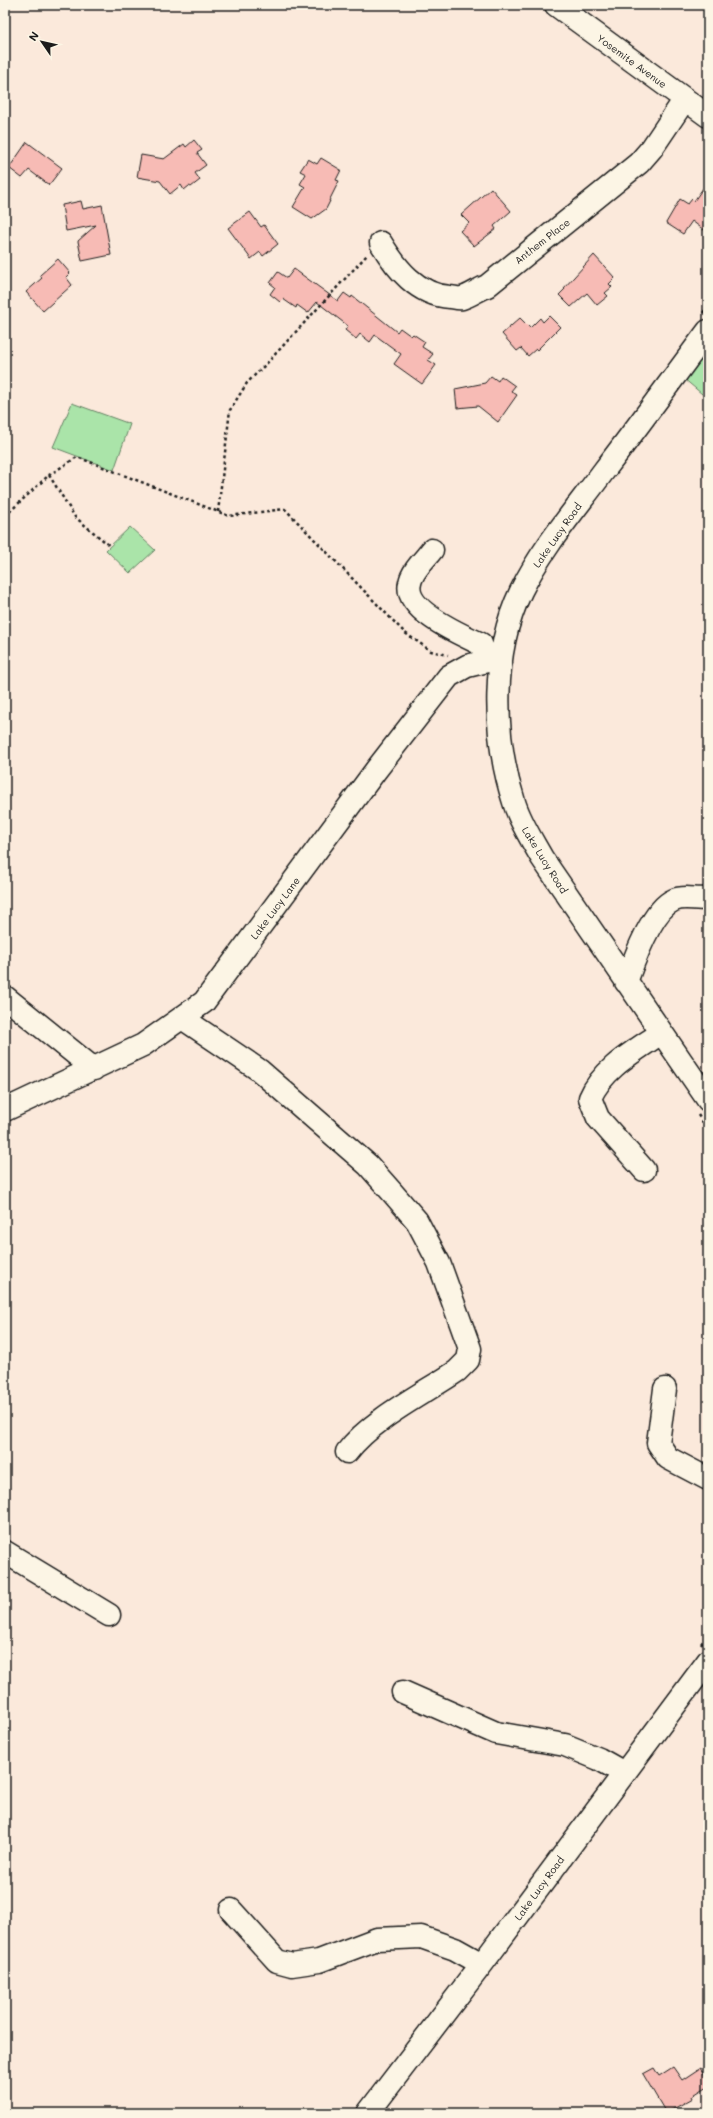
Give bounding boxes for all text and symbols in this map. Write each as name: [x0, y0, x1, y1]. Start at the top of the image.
north arrow: [22, 22, 62, 62]
text: N: [25, 28, 42, 44]
street label: Yosemite Avenue: [594, 31, 670, 91]
street label: Anthem Place: [511, 215, 573, 267]
street label: Lake Lucy Road: [529, 500, 585, 570]
street label: Lake Lucy Road: [519, 824, 571, 896]
street label: Lake Lucy Lane: [247, 874, 303, 942]
street label: Lake Lucy Road: [511, 1853, 567, 1923]

